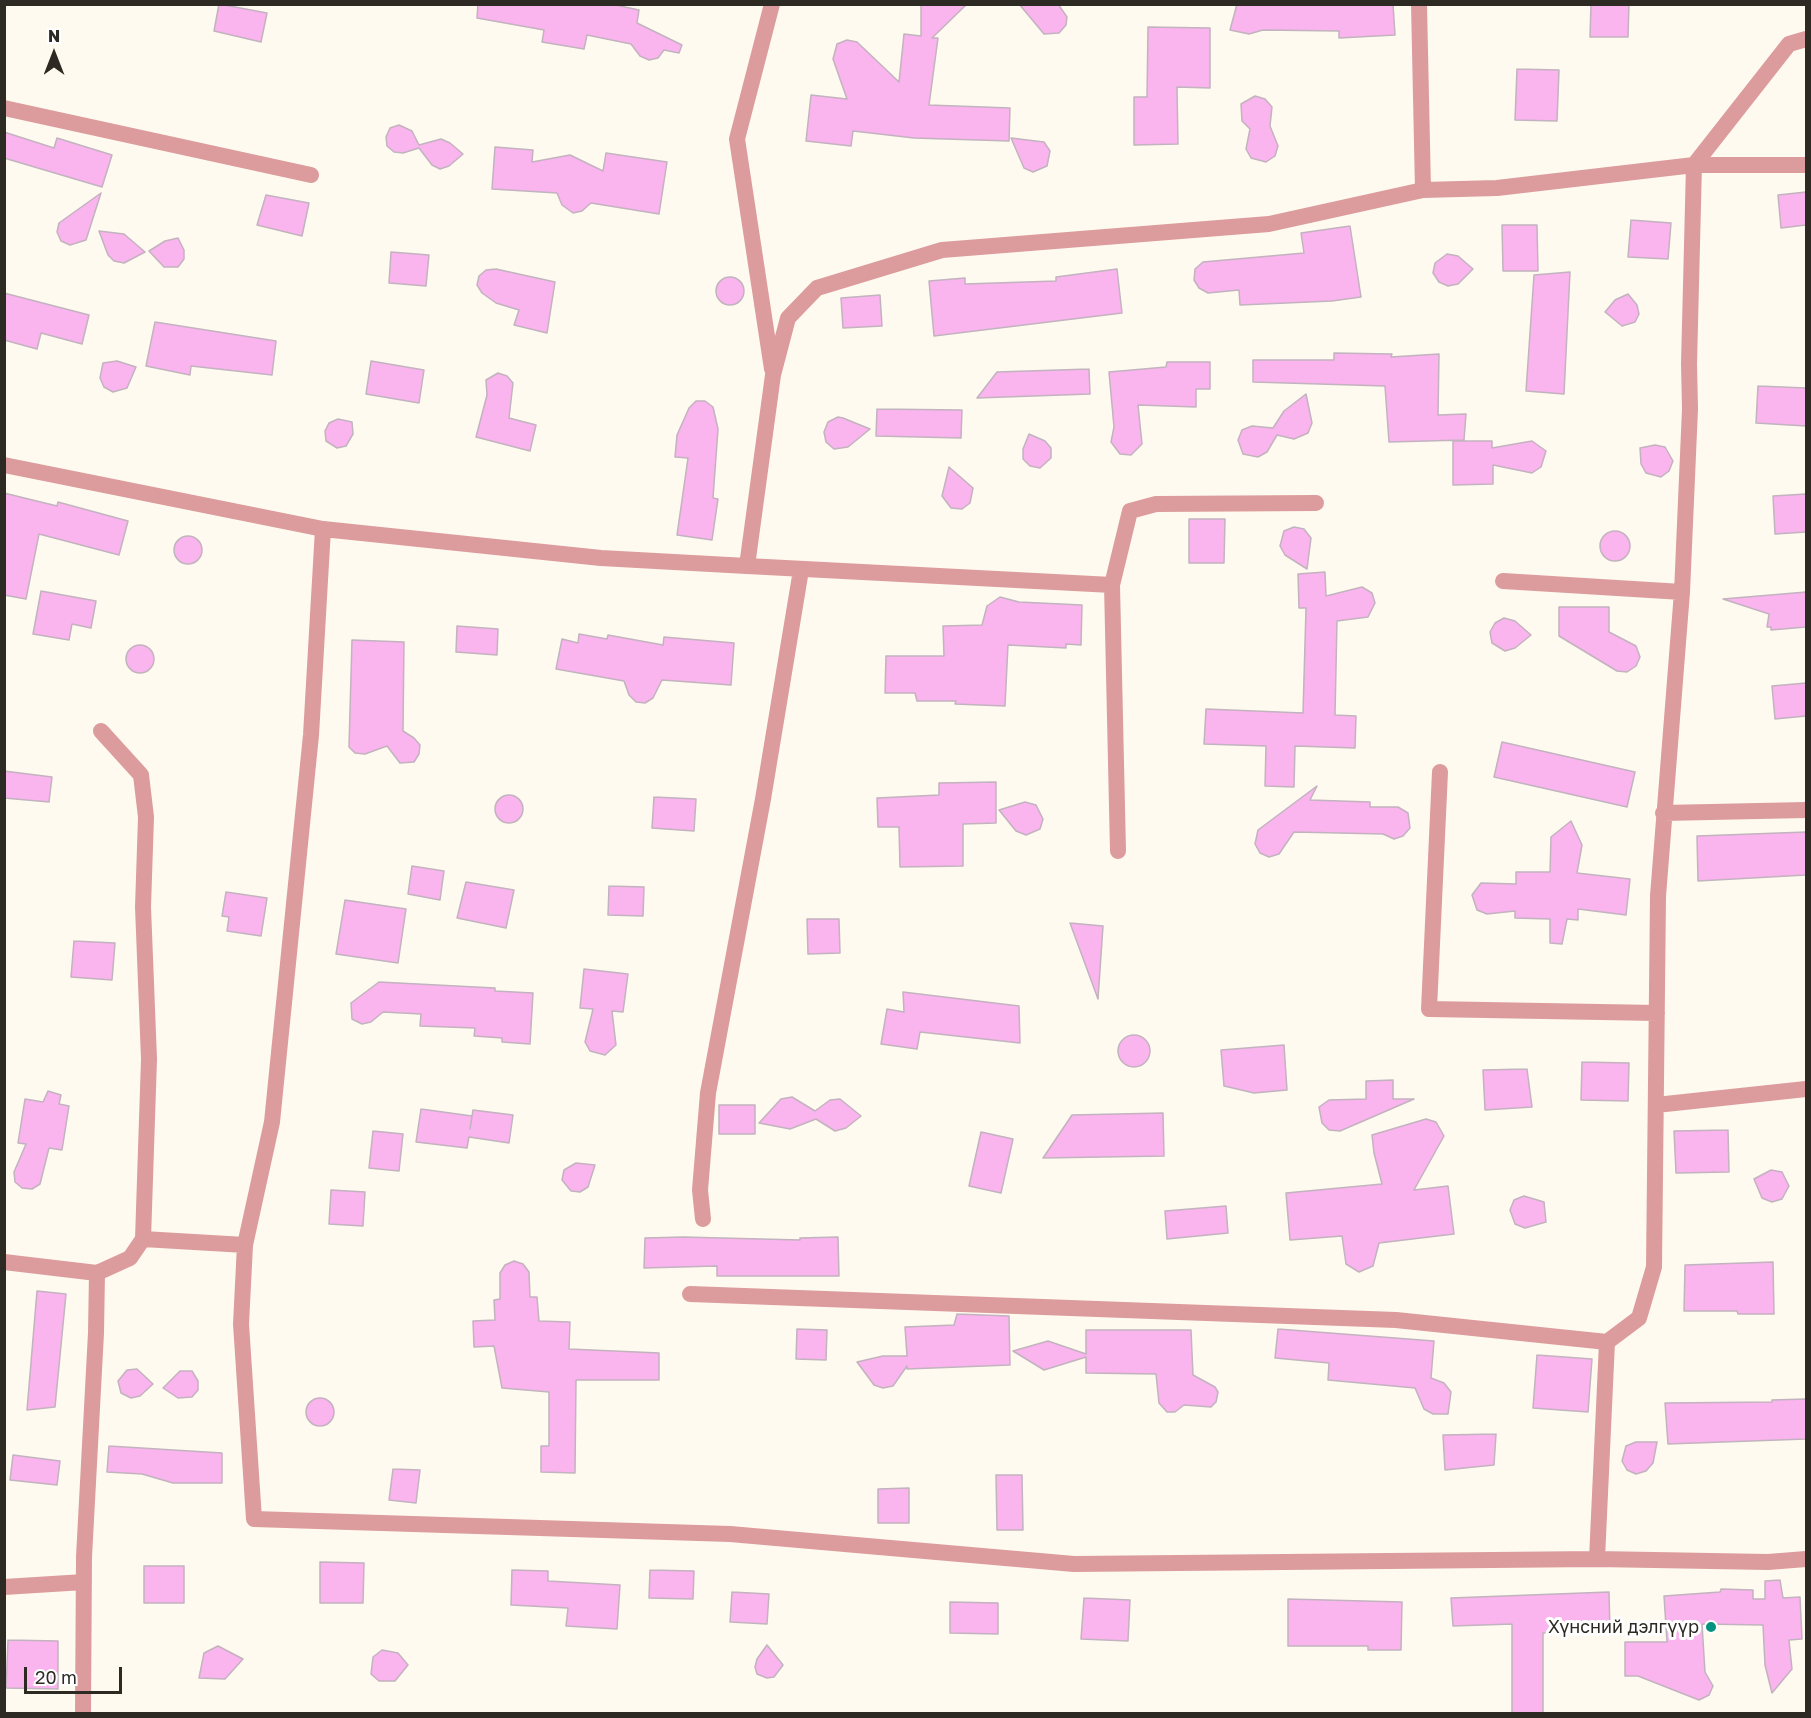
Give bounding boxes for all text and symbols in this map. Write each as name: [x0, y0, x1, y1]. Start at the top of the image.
north arrow: [24, 24, 84, 84]
text: N: [48, 26, 60, 46]
place label: Хүнсний дэлгүүр: [1548, 1616, 1699, 1638]
marker: Хүнсний дэлгүүр: [1704, 1620, 1718, 1634]
scale bar: [27, 1655, 124, 1693]
text: 20 m: [35, 1666, 77, 1688]

